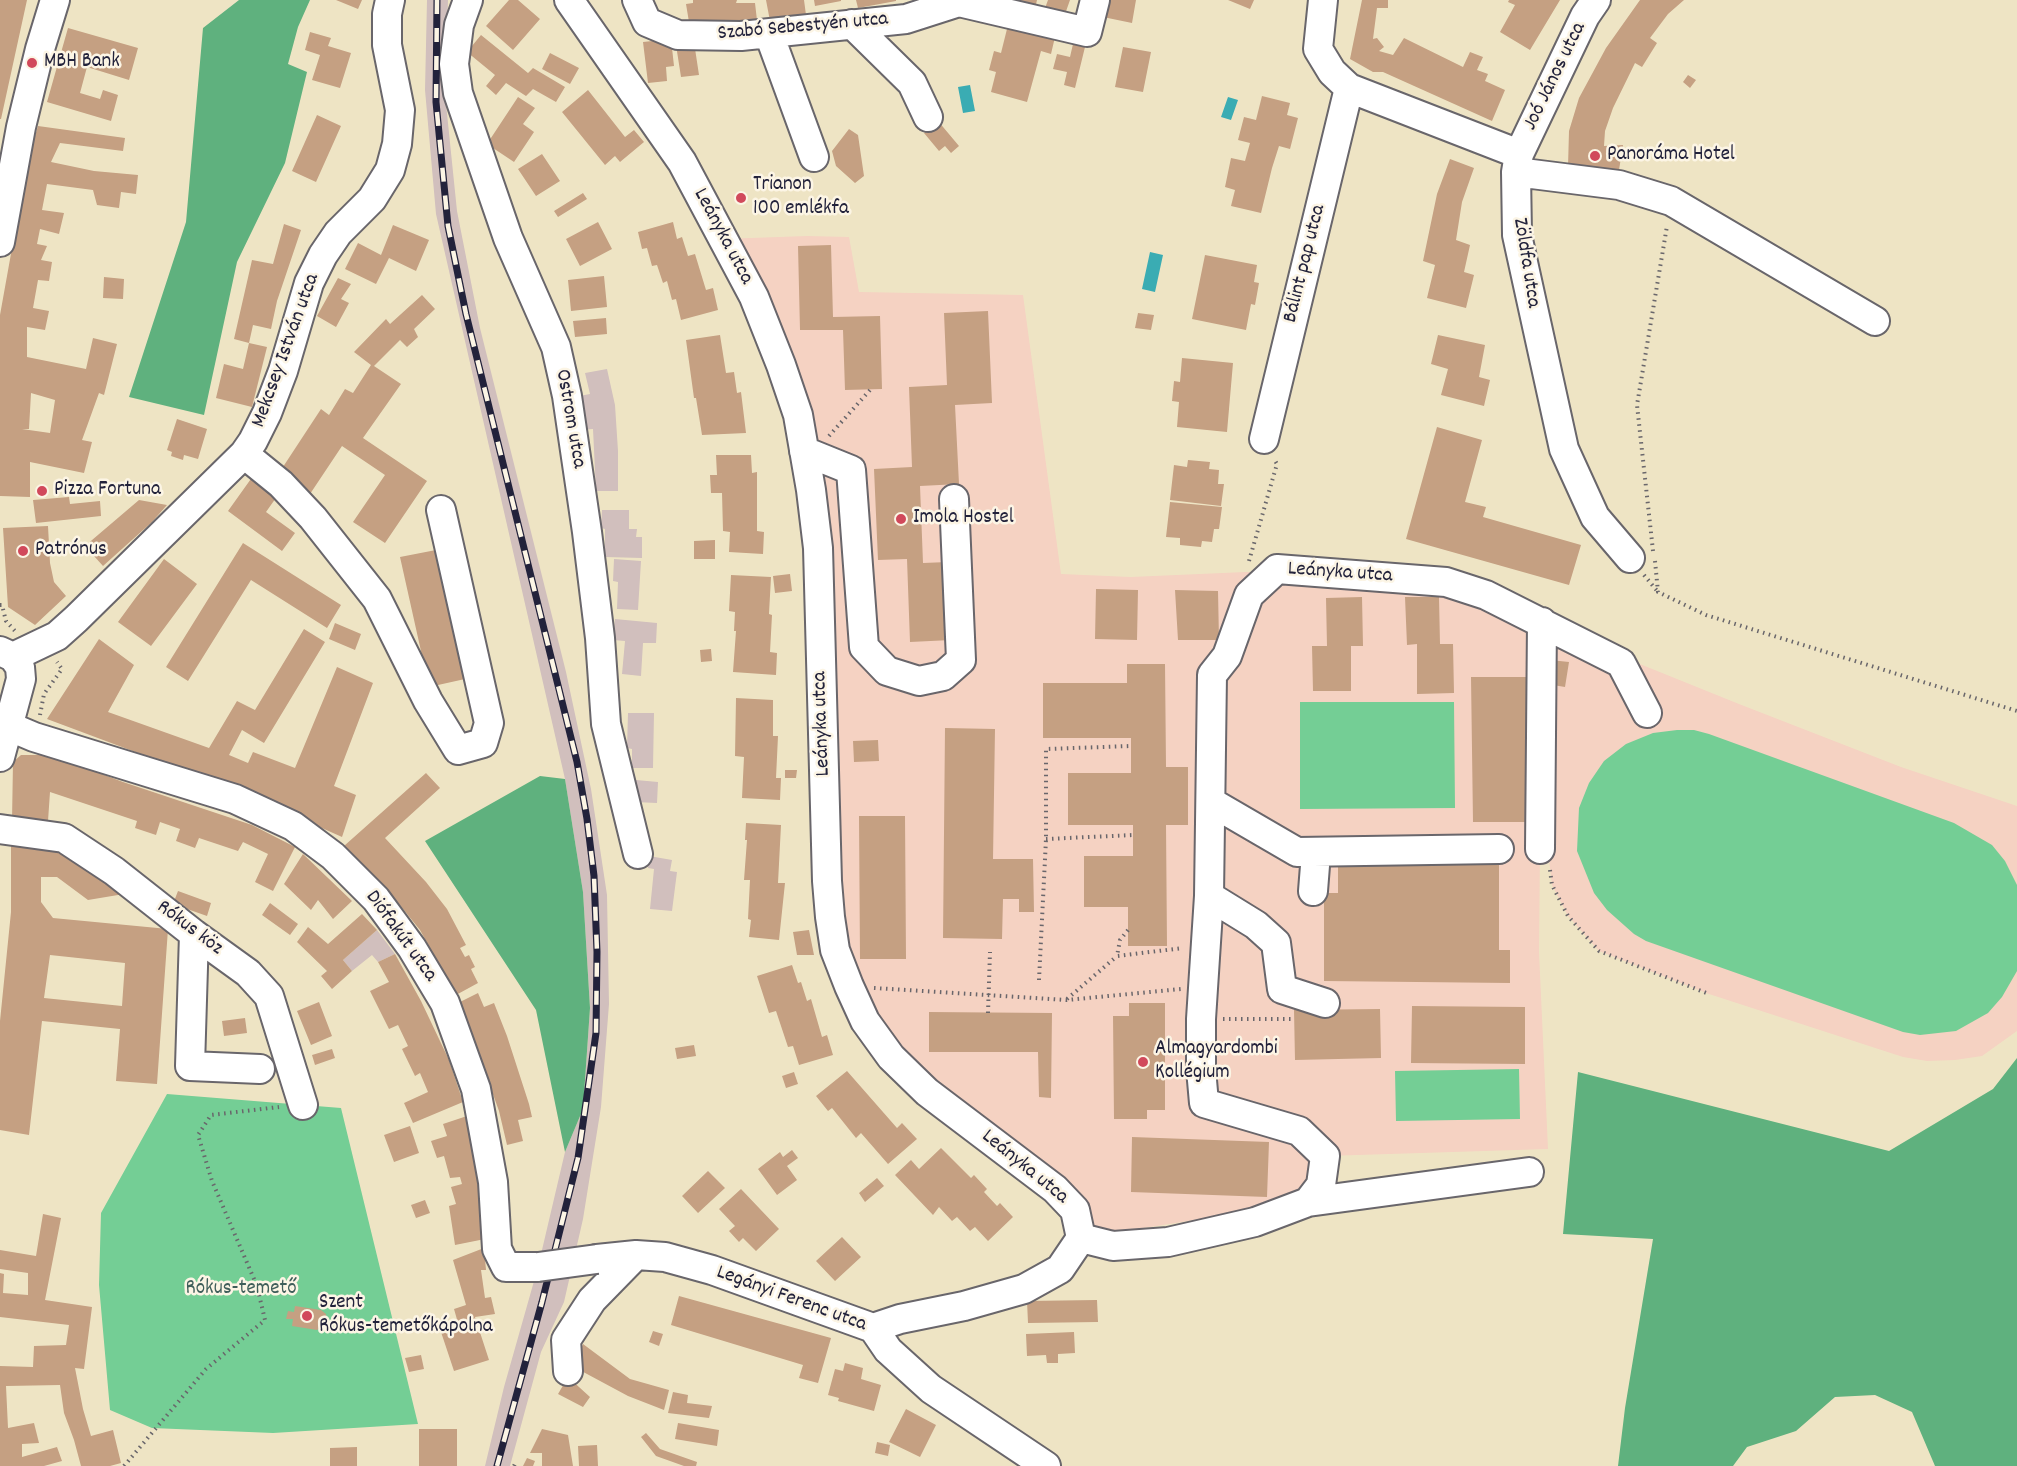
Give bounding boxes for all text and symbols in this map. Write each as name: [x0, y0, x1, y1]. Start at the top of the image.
street label: Szabó Sebestyén utca: [717, 8, 889, 48]
street label: Joó János utca: [1519, 19, 1593, 135]
place label: MBH Bank: [44, 50, 120, 76]
marker: MBH Bank: [25, 56, 39, 70]
place label: Panoráma Hotel: [1607, 143, 1735, 169]
marker: Panoráma Hotel: [1588, 149, 1602, 163]
place label: Trianon 100 emlékfa: [753, 173, 849, 223]
street label: Leányka utca: [686, 185, 758, 289]
marker: Trianon 100 emlékfa: [734, 191, 748, 205]
street label: Bálint pap utca: [1279, 202, 1333, 326]
street label: Zöldfa utca: [1505, 216, 1545, 310]
street label: Mekcsey István utca: [247, 271, 327, 431]
street label: Ostrom utca: [548, 368, 590, 470]
place label: Pizza Fortuna: [54, 478, 161, 504]
marker: Pizza Fortuna: [35, 484, 49, 498]
place label: Imola Hostel: [913, 506, 1014, 532]
marker: Imola Hostel: [894, 512, 908, 526]
place label: Patrónus: [35, 538, 107, 564]
marker: Patrónus: [16, 544, 30, 558]
street label: Leányka utca: [1287, 558, 1393, 590]
street label: Leányka utca: [809, 671, 837, 777]
street label: Diófakút utca: [358, 886, 442, 988]
street label: Rókus köz: [151, 896, 227, 962]
place label: Almagyardombi Kollégium: [1155, 1037, 1278, 1087]
marker: Almagyardombi Kollégium: [1136, 1055, 1150, 1069]
street label: Leányka utca: [975, 1125, 1073, 1211]
street label: Legányi Ferenc utca: [712, 1261, 870, 1339]
park label: Rókus-temető: [185, 1277, 297, 1303]
place label: Szent Rókus-temetőkápolna: [319, 1291, 493, 1341]
marker: Szent Rókus-temetőkápolna: [300, 1309, 314, 1323]

